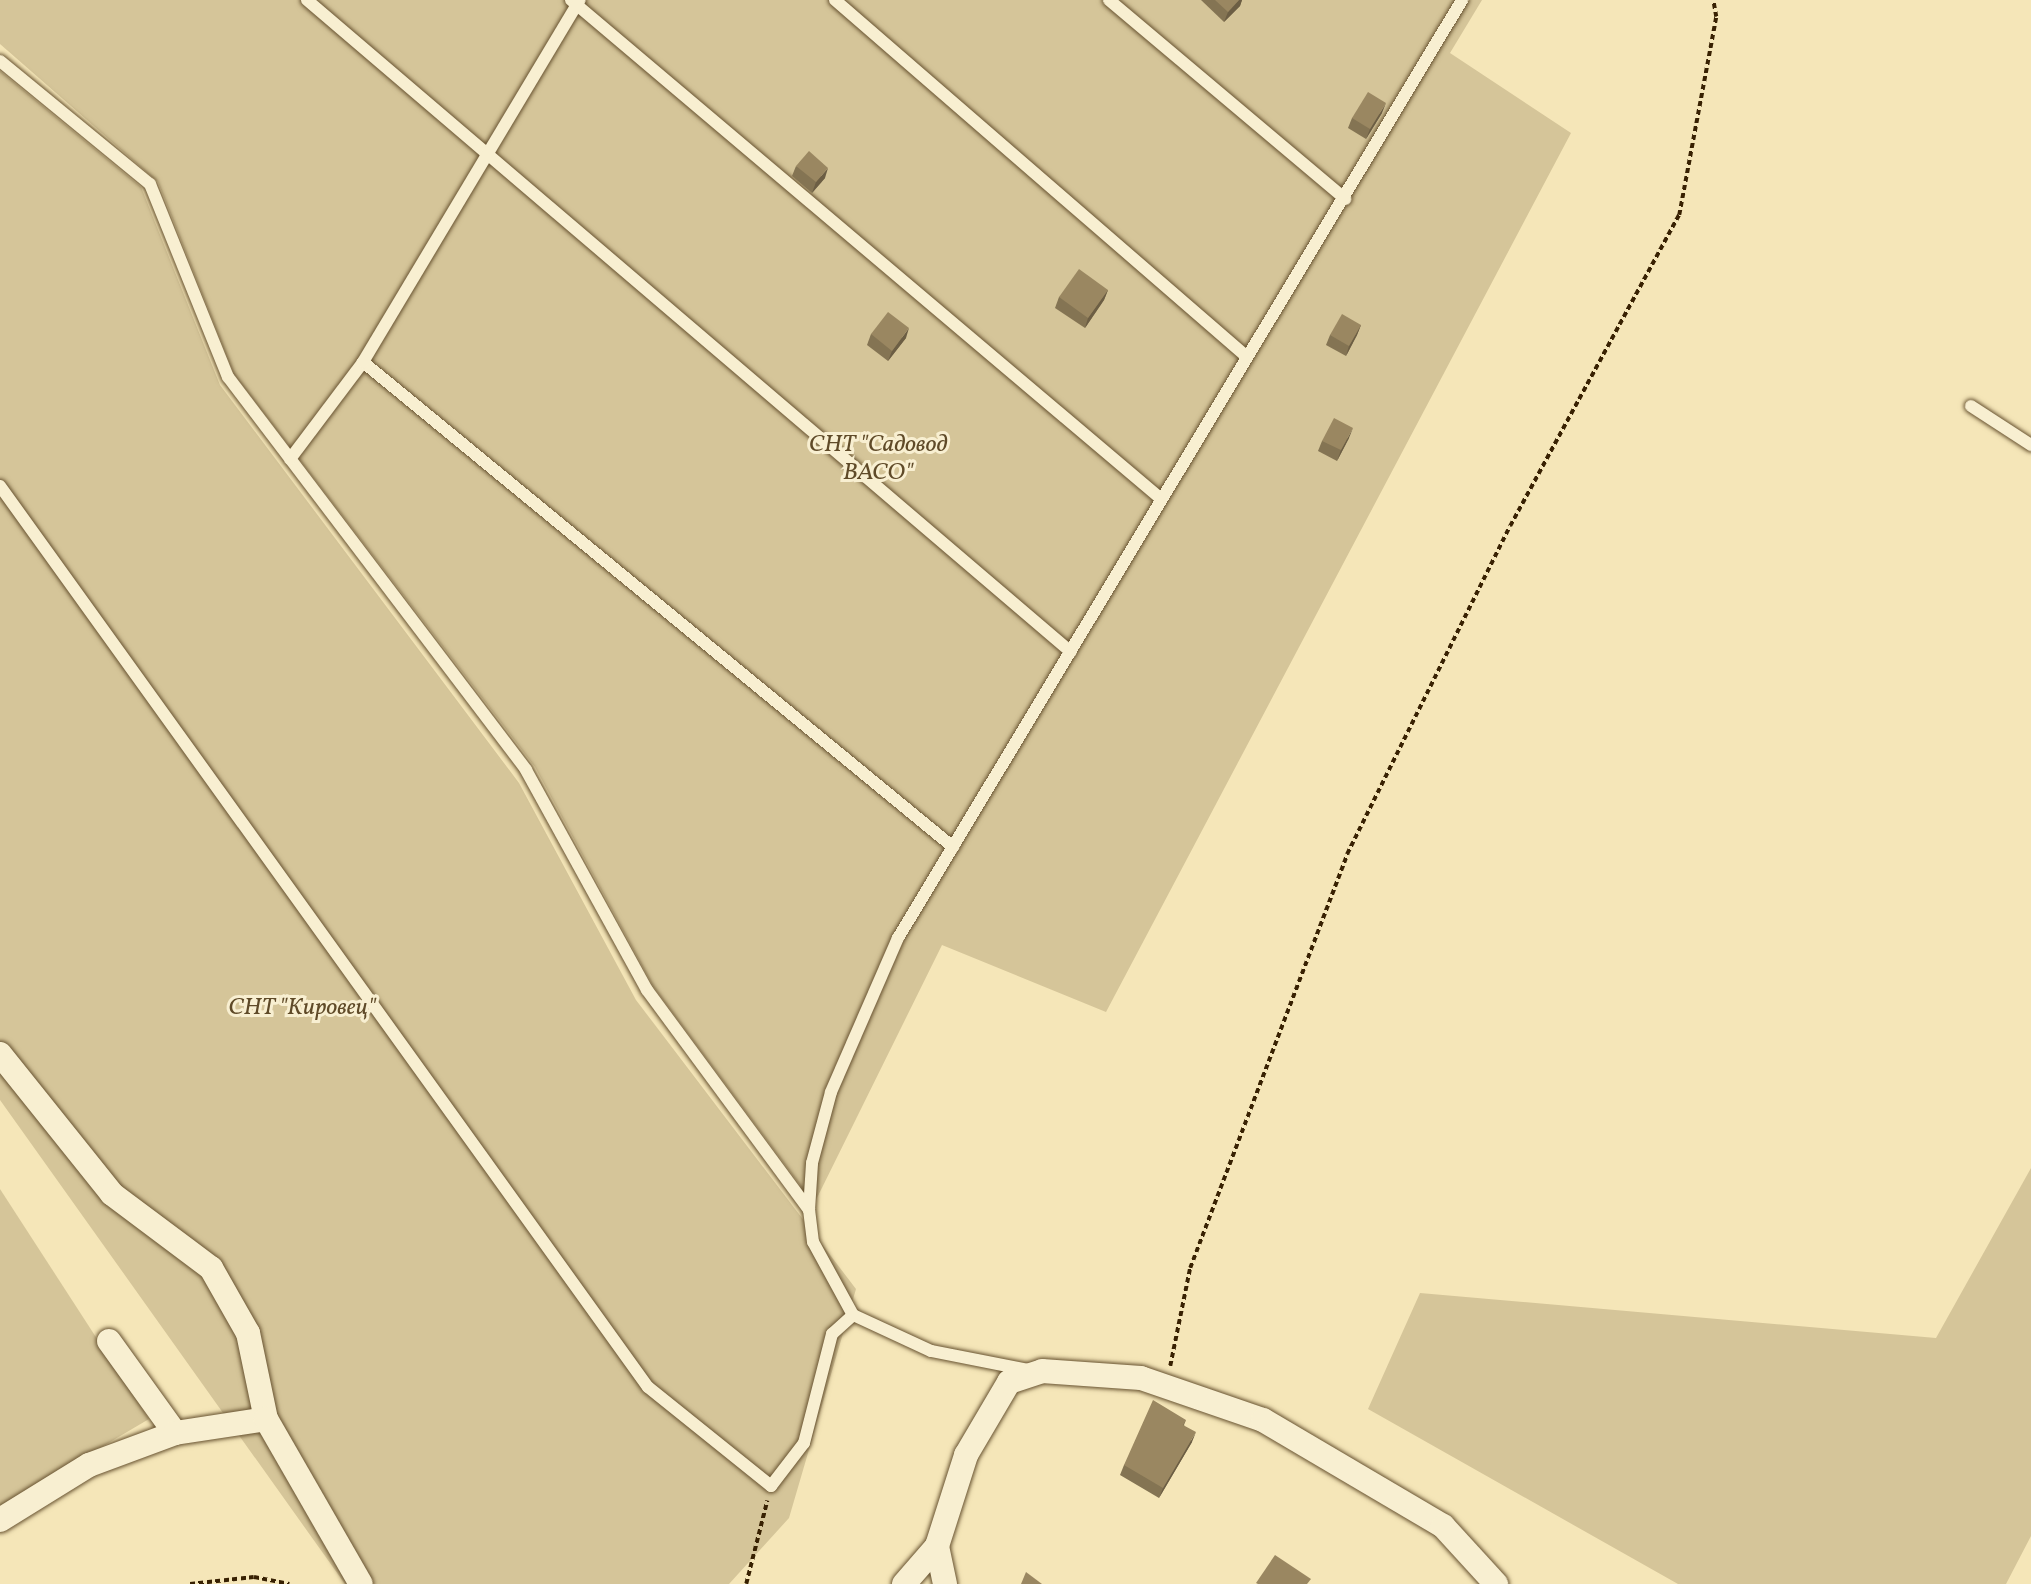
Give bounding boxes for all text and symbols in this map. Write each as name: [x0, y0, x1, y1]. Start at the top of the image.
park label: СНТ "Садовод ВАСО": [809, 432, 947, 488]
park label: СНТ "Кировец": [228, 995, 376, 1023]

